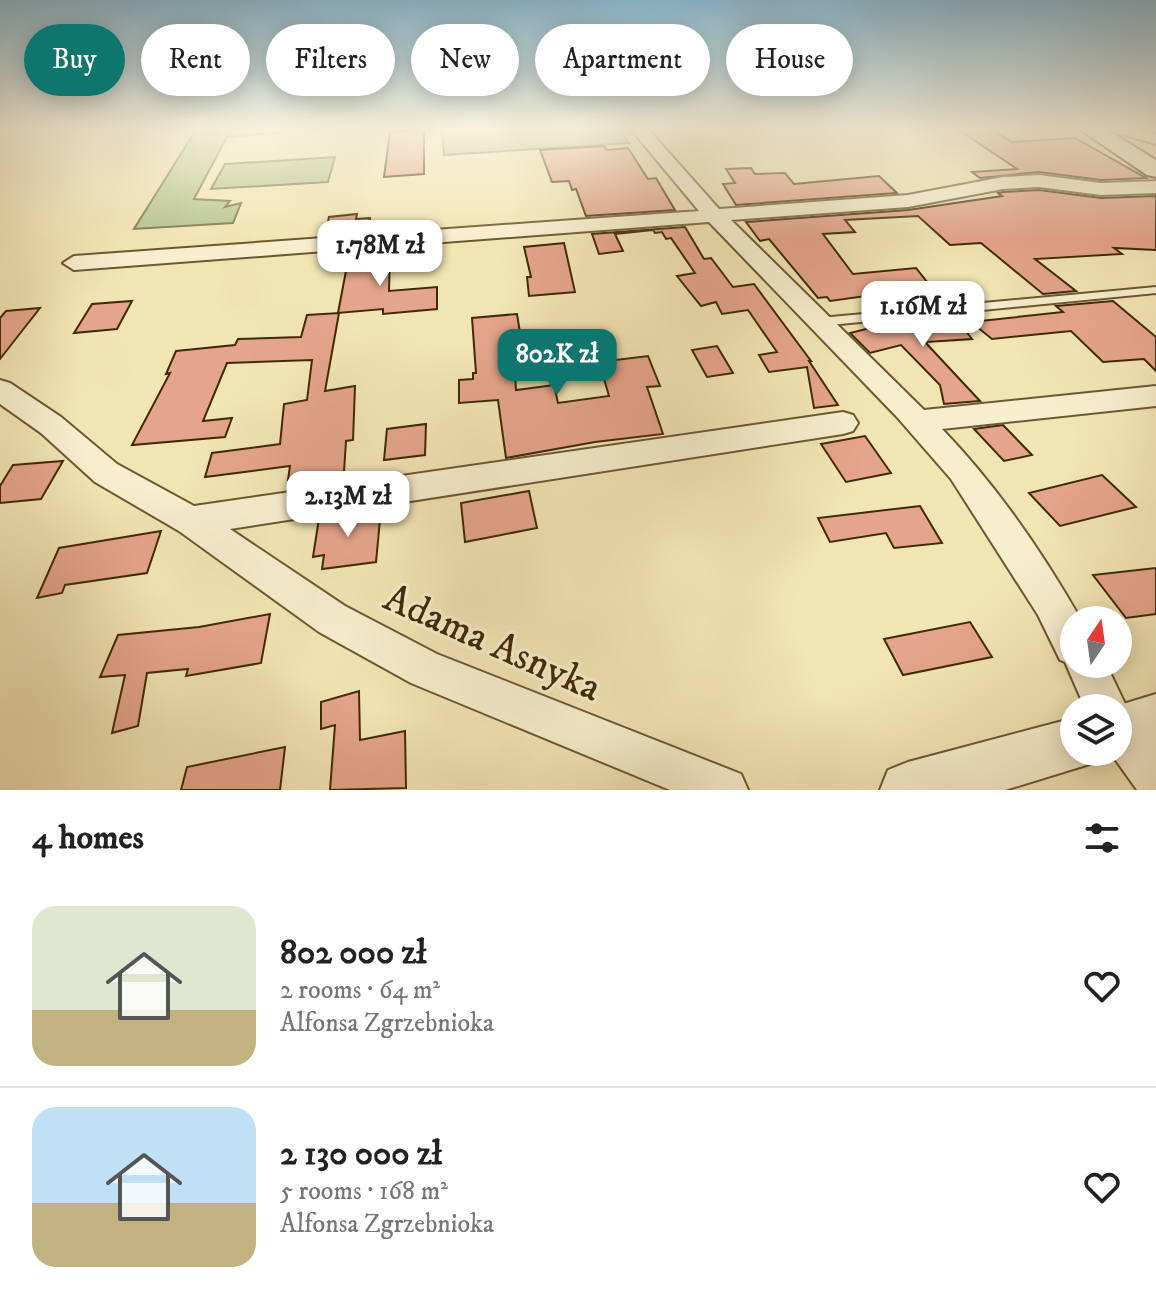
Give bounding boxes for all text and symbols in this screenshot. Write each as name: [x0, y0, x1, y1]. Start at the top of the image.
chip: Buy: [24, 24, 125, 96]
chip: Rent: [141, 24, 250, 96]
chip: Filters: [266, 24, 395, 96]
chip: New: [411, 24, 519, 96]
chip: Apartment: [535, 24, 710, 96]
chip: House: [726, 24, 853, 96]
pin: 1.78M zł: [297, 220, 463, 288]
text: 1.78M zł: [335, 229, 425, 262]
pin: 1.16M zł: [840, 281, 1006, 349]
text: 1.16M zł: [879, 290, 967, 323]
pin: 802K zł: [483, 329, 631, 397]
text: 802K zł: [516, 338, 598, 371]
pin: 2.13M zł: [265, 471, 431, 539]
text: 2.13M zł: [305, 480, 392, 513]
street label: Adama Asnyka: [376, 574, 608, 714]
north arrow: [1060, 606, 1132, 678]
map controls: [1060, 606, 1132, 766]
button: layers: [1060, 694, 1132, 766]
icon: filters: [1080, 816, 1124, 860]
text: 4 homes: [32, 817, 144, 859]
text: 802 000 zł: [280, 932, 426, 974]
icon: home: [96, 938, 192, 1034]
icon: heart: [1080, 964, 1124, 1008]
text: 2 rooms · 64 m²: [280, 974, 440, 1007]
text: Alfonsa Zgrzebnioka: [280, 1007, 494, 1040]
text: 2 130 000 zł: [280, 1133, 442, 1175]
icon: home: [96, 1139, 192, 1235]
icon: heart: [1080, 1165, 1124, 1209]
text: 5 rooms · 168 m²: [280, 1175, 448, 1208]
text: Alfonsa Zgrzebnioka: [280, 1208, 494, 1241]

